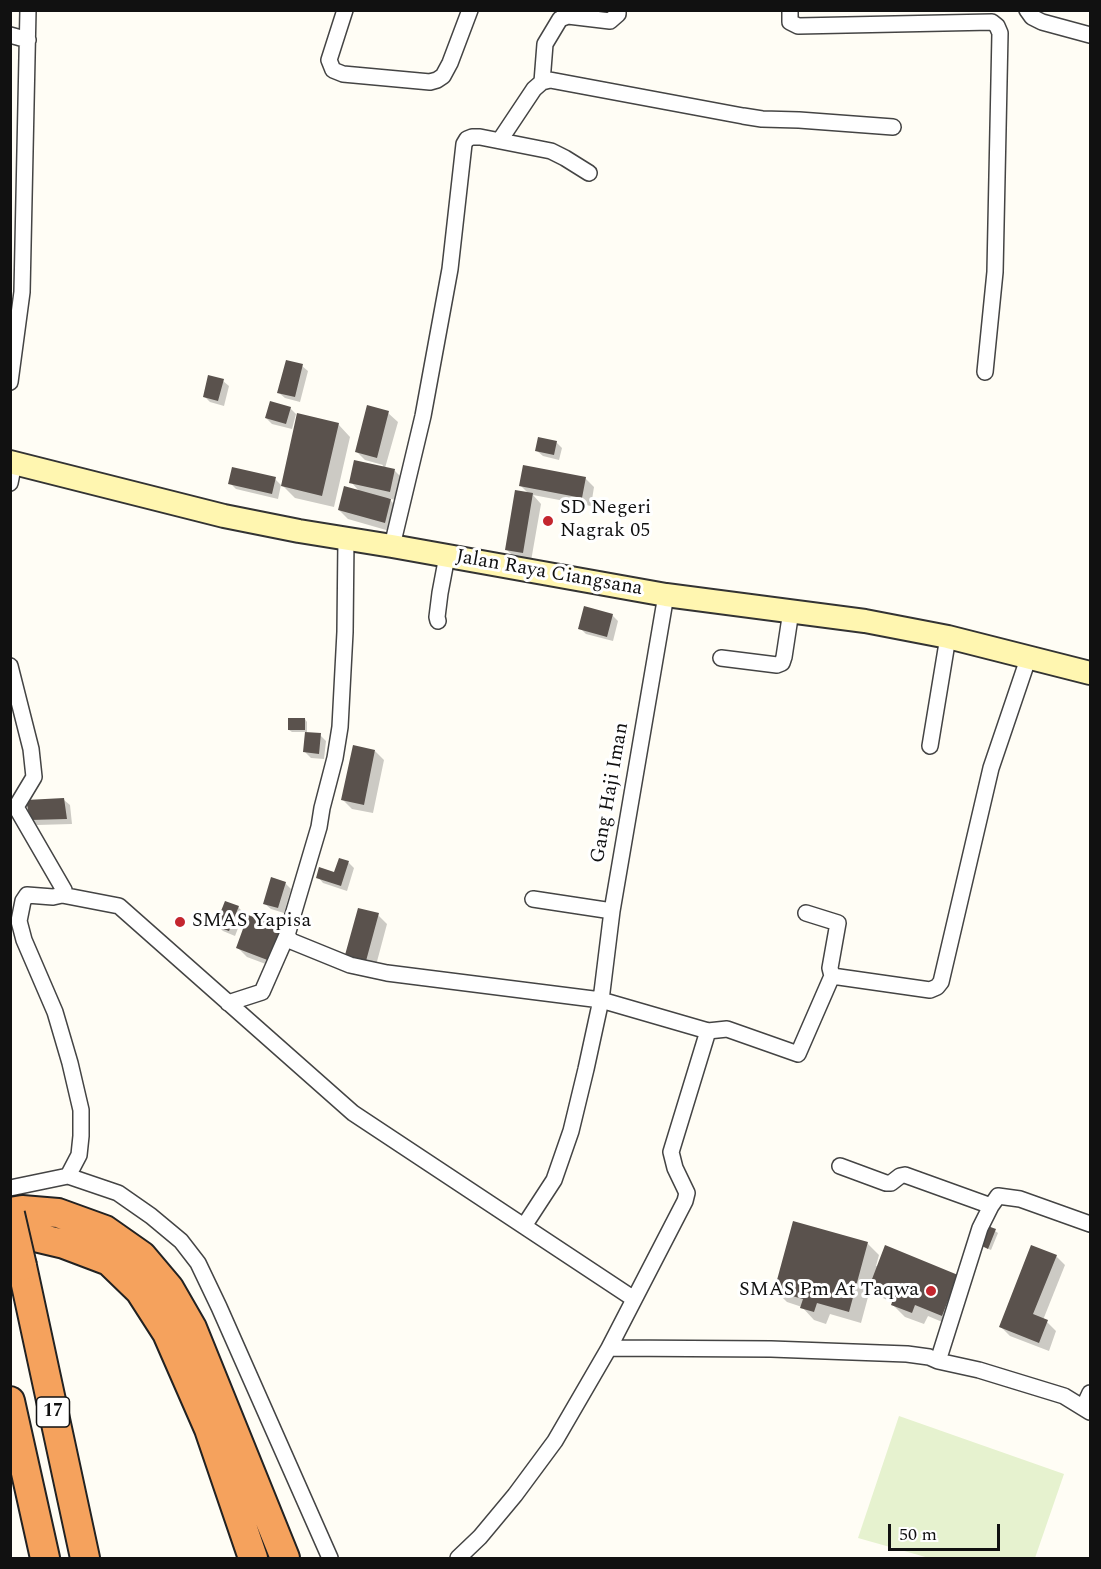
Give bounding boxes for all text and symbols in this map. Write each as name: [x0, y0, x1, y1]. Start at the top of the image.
place label: SD Negeri Nagrak 05: [560, 497, 651, 544]
marker: SD Negeri Nagrak 05: [541, 514, 555, 528]
street label: Jalan Raya Ciangsana: [454, 546, 644, 602]
street label: Gang Haji Iman: [587, 721, 635, 865]
place label: SMAS Yapisa: [192, 910, 311, 934]
marker: SMAS Yapisa: [173, 915, 187, 929]
place label: SMAS Pm At Taqwa: [739, 1279, 919, 1303]
marker: SMAS Pm At Taqwa: [924, 1284, 938, 1298]
road number: 17: [36, 1397, 70, 1427]
scale bar: [891, 1512, 1004, 1550]
text: 50 m: [899, 1521, 937, 1548]

